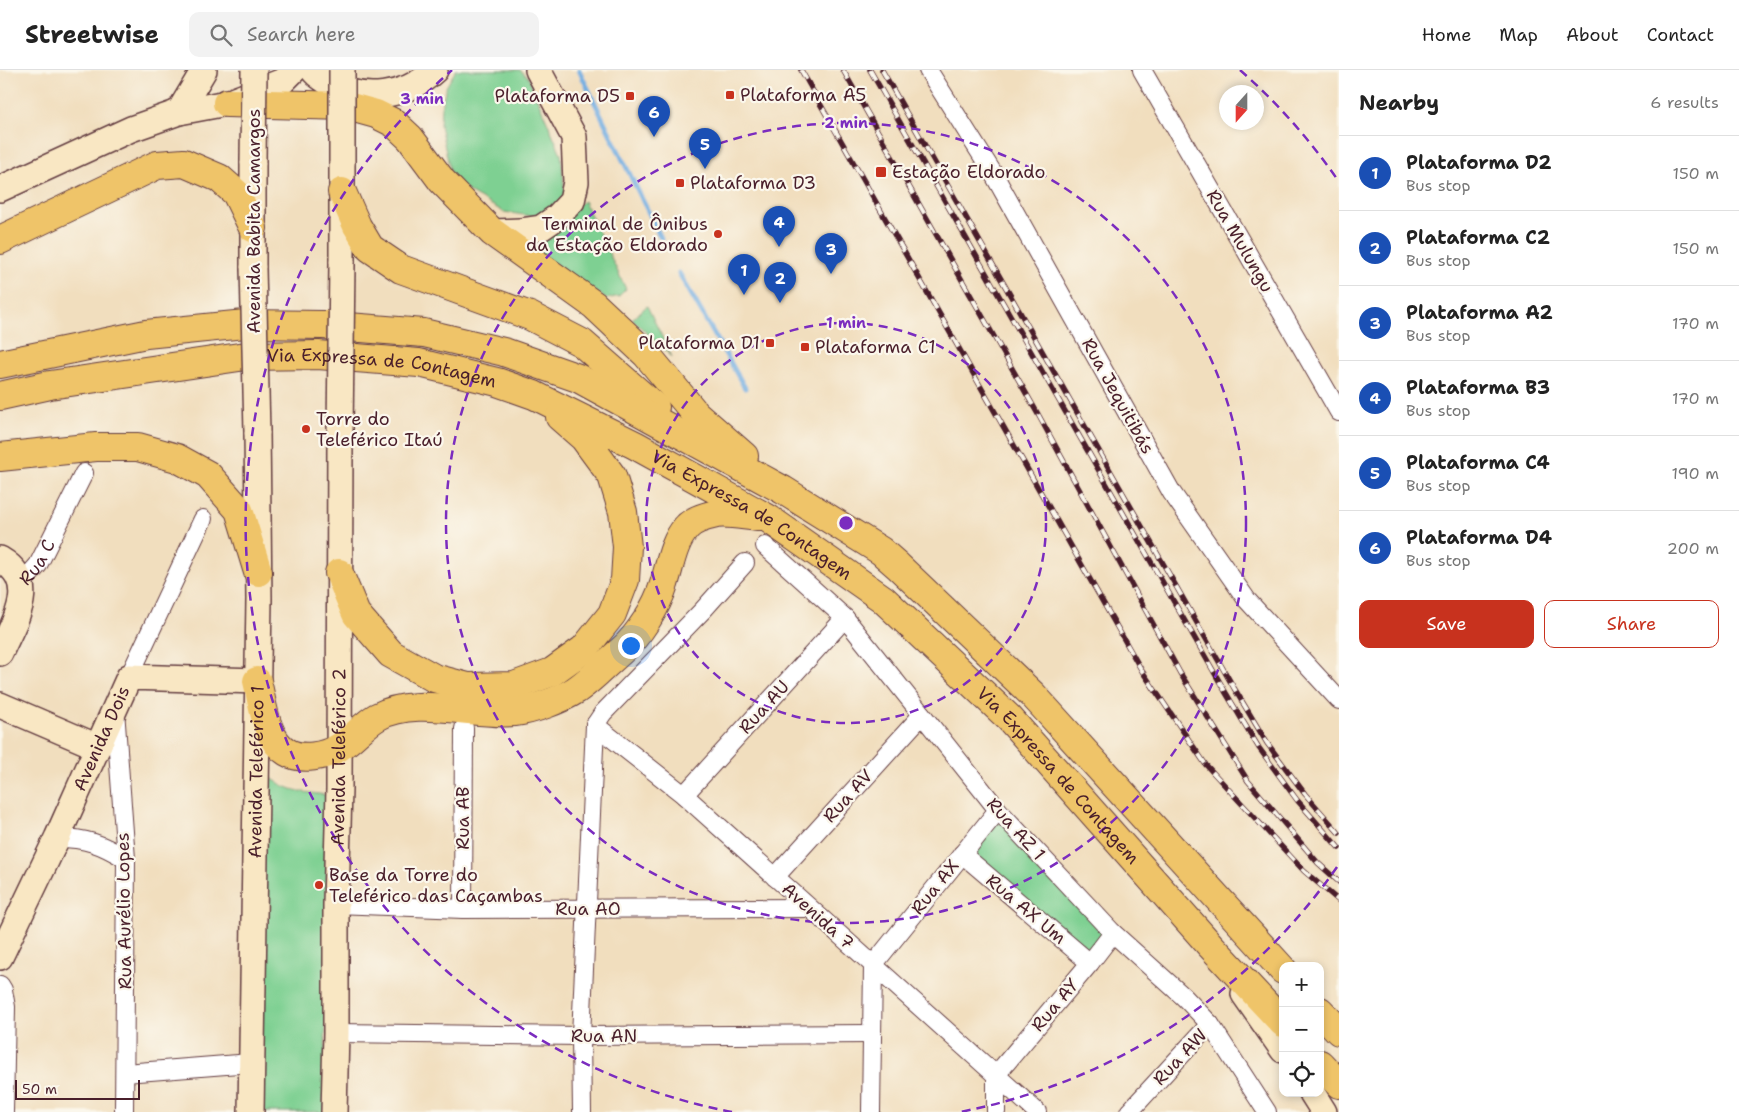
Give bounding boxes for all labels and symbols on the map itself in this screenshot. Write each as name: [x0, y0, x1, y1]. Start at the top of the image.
place label: Plataforma A5: [740, 83, 866, 107]
place label: Plataforma D5: [494, 84, 620, 108]
north arrow: [1219, 85, 1264, 130]
text: 3 min: [400, 89, 444, 109]
marker: Plataforma A5: [724, 89, 736, 101]
marker: Plataforma D5: [624, 90, 636, 102]
pin: 6: [638, 96, 670, 137]
street label: Avenida Babita Camargos: [242, 109, 266, 333]
text: 2 min: [824, 113, 868, 133]
pin: 5: [689, 128, 721, 169]
place label: Estação Eldorado: [892, 160, 1045, 184]
marker: Estação Eldorado: [874, 165, 888, 179]
place label: Plataforma D3: [690, 171, 816, 195]
marker: Plataforma D3: [674, 177, 686, 189]
street label: Rua Mulungu: [1201, 185, 1279, 297]
pin: 4: [763, 206, 795, 247]
place label: Terminal de Ônibus da Estação Eldorado: [526, 212, 708, 257]
marker: Terminal de Ônibus da Estação Eldorado: [712, 228, 724, 240]
pin: 3: [815, 233, 847, 274]
pin: 1: [728, 254, 760, 295]
pin: 2: [764, 262, 796, 303]
text: 1 min: [826, 313, 866, 333]
place label: Plataforma D1: [638, 331, 760, 355]
street label: Rua Jequitibás: [1076, 334, 1160, 458]
place label: Plataforma C1: [815, 335, 936, 359]
marker: Plataforma D1: [764, 337, 776, 349]
marker: Plataforma C1: [799, 341, 811, 353]
street label: Via Expressa de Contagem: [267, 343, 499, 393]
place label: Torre do Teleférico Itaú: [316, 407, 443, 452]
marker: Torre do Teleférico Itaú: [300, 423, 312, 435]
street label: Via Expressa de Contagem: [647, 444, 857, 586]
centre of rings: [837, 514, 855, 532]
street label: Rua C: [13, 535, 61, 590]
your location: [618, 633, 644, 659]
street label: Avenida Teleférico 2: [326, 668, 351, 846]
street label: Rua AU: [733, 675, 795, 739]
street label: Avenida Dois: [68, 682, 135, 795]
street label: Via Expressa de Contagem: [971, 682, 1145, 869]
street label: Avenida Teleférico 1: [243, 686, 270, 859]
street label: Rua AV: [818, 764, 878, 828]
street label: Rua AB: [451, 786, 475, 850]
street label: Rua AZ 1: [981, 792, 1051, 866]
street label: Rua Aurélio Lopes: [111, 832, 137, 990]
street label: Rua AX: [905, 854, 965, 920]
place label: Base da Torre do Teleférico das Caçambas: [329, 863, 543, 908]
street label: Rua AX Um: [981, 868, 1071, 950]
street label: Avenida 7: [777, 877, 859, 955]
marker: Base da Torre do Teleférico das Caçambas: [313, 879, 325, 891]
street label: Rua AO: [555, 897, 621, 921]
street label: Rua AY: [1026, 973, 1084, 1037]
street label: Rua AW: [1148, 1023, 1212, 1091]
street label: Rua AN: [571, 1024, 637, 1048]
scale bar: [15, 1077, 140, 1100]

